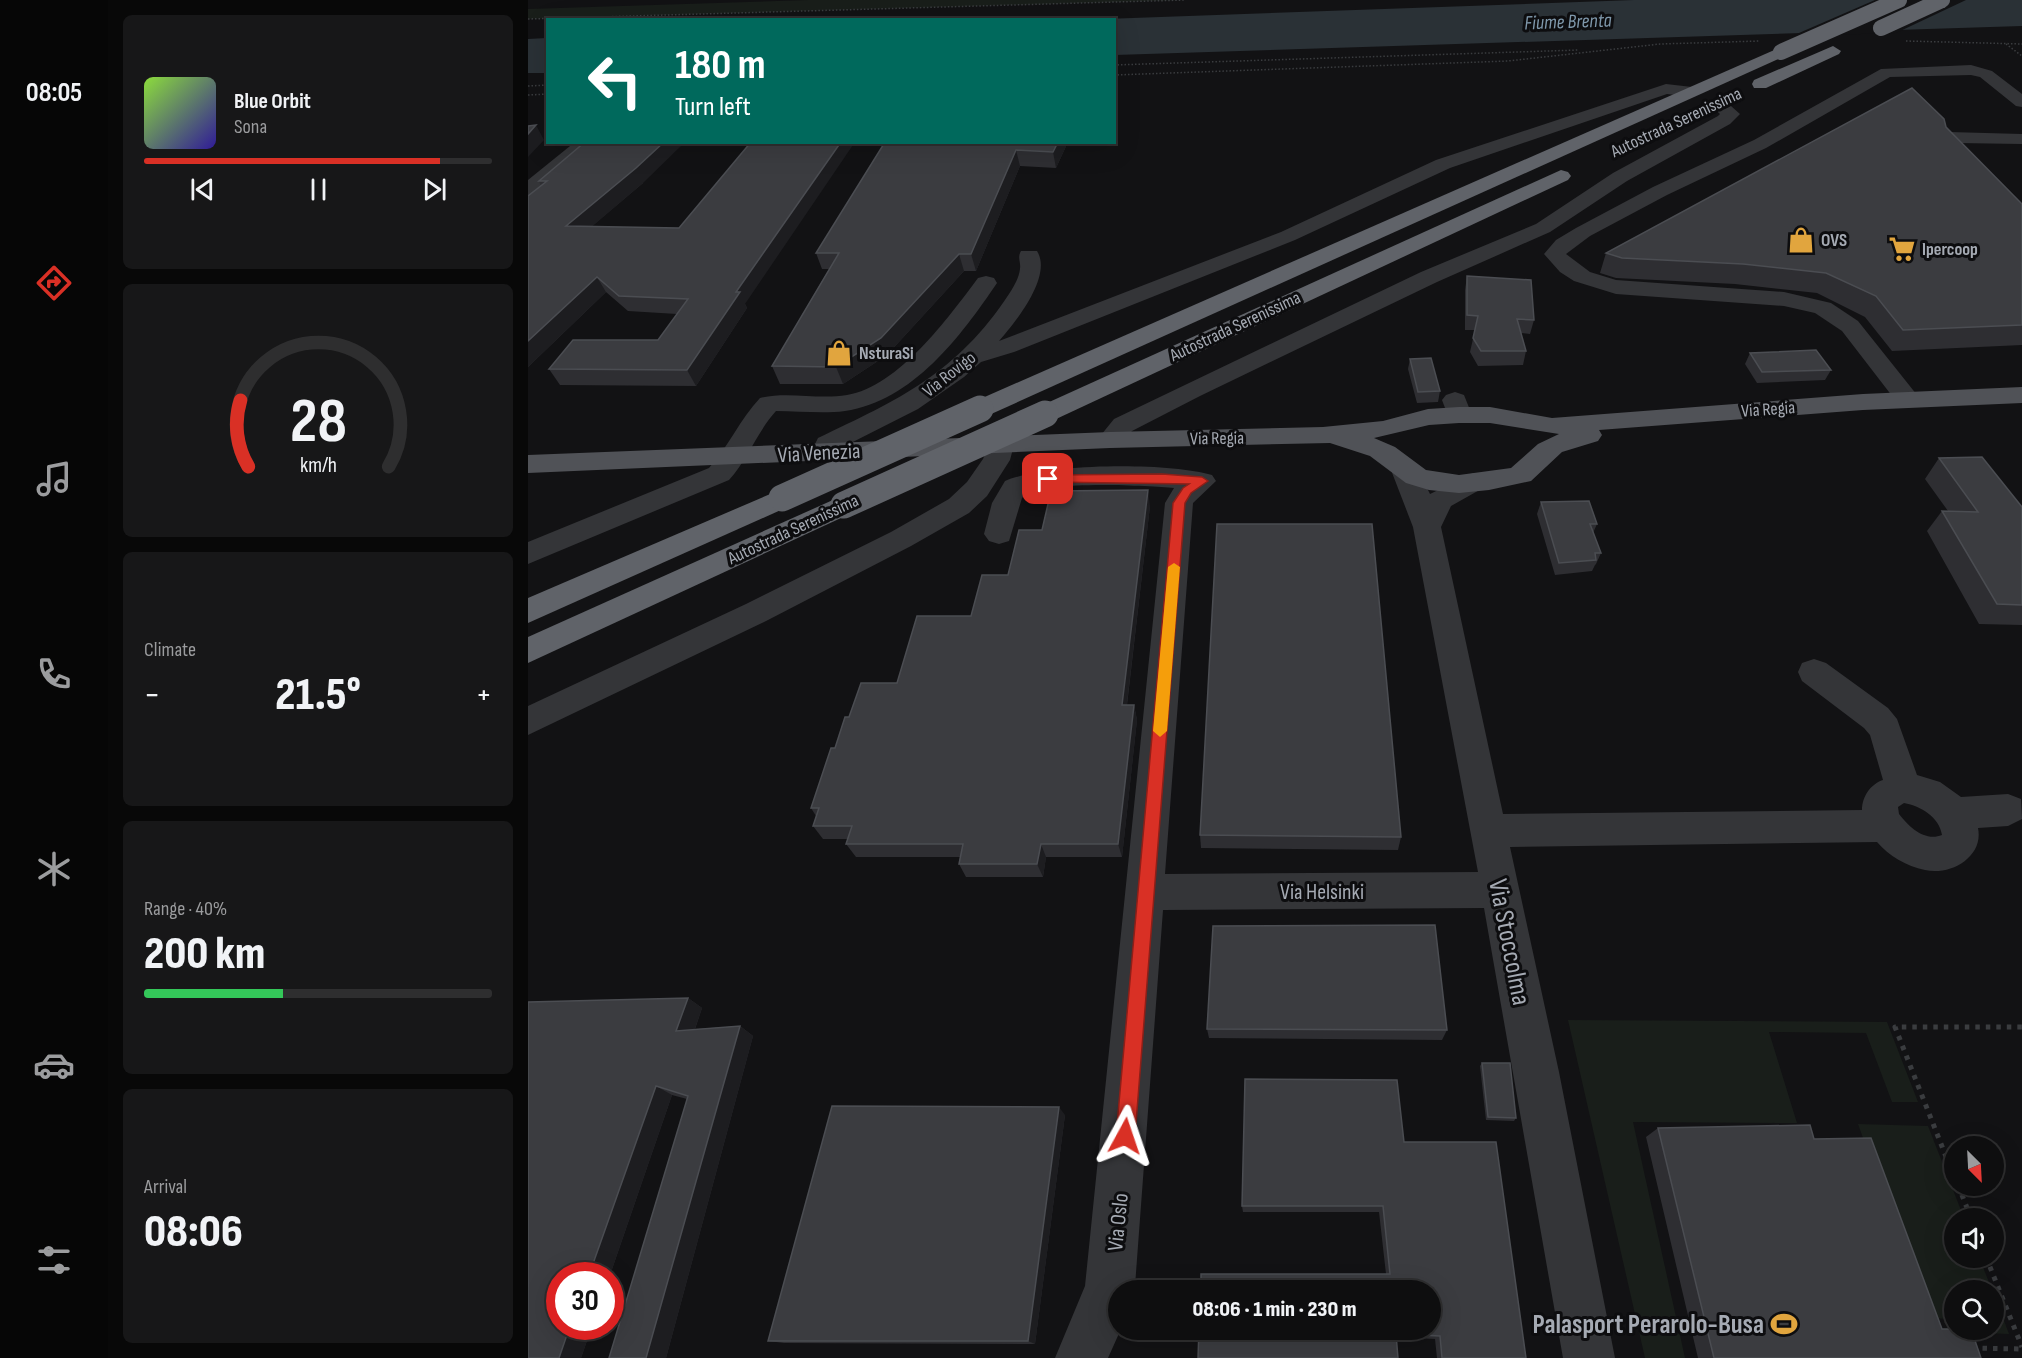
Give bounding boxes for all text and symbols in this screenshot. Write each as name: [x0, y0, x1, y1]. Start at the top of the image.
water label: Fiume Brenta: [1524, 8, 1612, 36]
text: 180 m: [675, 40, 766, 91]
icon: left: [576, 42, 654, 120]
text: 08:05: [26, 77, 82, 109]
street label: Autostrada Serenissima: [1607, 83, 1745, 162]
text: Blue Orbit: [234, 88, 311, 115]
text: Turn left: [675, 91, 751, 123]
text: Sona: [234, 115, 267, 139]
icon: previous: [186, 173, 219, 206]
icon: pause: [302, 173, 335, 206]
icon: next: [418, 173, 451, 206]
shop icon: OVS: [1786, 225, 1816, 255]
place label: OVS: [1821, 230, 1847, 251]
supermarket icon: Ipercoop: [1887, 234, 1917, 264]
place label: Ipercoop: [1922, 239, 1978, 260]
icon: directions: [33, 262, 75, 304]
street label: Autostrada Serenissima: [1166, 287, 1304, 366]
shop icon: NsturaSi: [824, 338, 854, 368]
place label: NsturaSi: [859, 343, 914, 364]
street label: Via Rovigo: [919, 347, 980, 402]
text: 28: [290, 386, 346, 461]
street label: Via Regia: [1740, 397, 1796, 422]
street label: Via Regia: [1190, 428, 1244, 449]
street label: Via Venezia: [777, 438, 861, 469]
pin: [1022, 453, 1073, 504]
text: km/h: [299, 454, 337, 479]
icon: music: [33, 458, 75, 500]
icon: arrive: [1031, 462, 1064, 495]
street label: Autostrada Serenissima: [724, 490, 862, 569]
text: Climate: [144, 638, 196, 662]
icon: phone: [33, 653, 75, 695]
text: 21.5°: [275, 668, 361, 723]
text: −: [144, 675, 160, 715]
text: +: [476, 675, 492, 715]
icon: climate: [33, 848, 75, 890]
street label: Via Stoccolma: [1481, 876, 1537, 1008]
street label: Via Helsinki: [1280, 879, 1364, 906]
text: Range · 40%: [144, 897, 227, 921]
text: 200 km: [144, 927, 265, 982]
icon: car: [33, 1044, 75, 1086]
position arrow: [1093, 1104, 1157, 1168]
north arrow: [1944, 1136, 2004, 1196]
map controls: [1944, 1136, 2004, 1340]
text: Arrival: [144, 1175, 187, 1199]
street label: Via Oslo: [1102, 1192, 1135, 1252]
text: 08:06: [144, 1205, 243, 1260]
button: sound: [1944, 1208, 2004, 1268]
icon: filters: [33, 1239, 75, 1281]
speed limit sign: 30: [546, 1262, 624, 1340]
button: search: [1944, 1280, 2004, 1340]
text: 08:06 · 1 min · 230 m: [1193, 1296, 1356, 1323]
place label: Palasport Perarolo-Busa: [1533, 1309, 1764, 1341]
sports icon: Palasport Perarolo-Busa: [1769, 1309, 1799, 1339]

